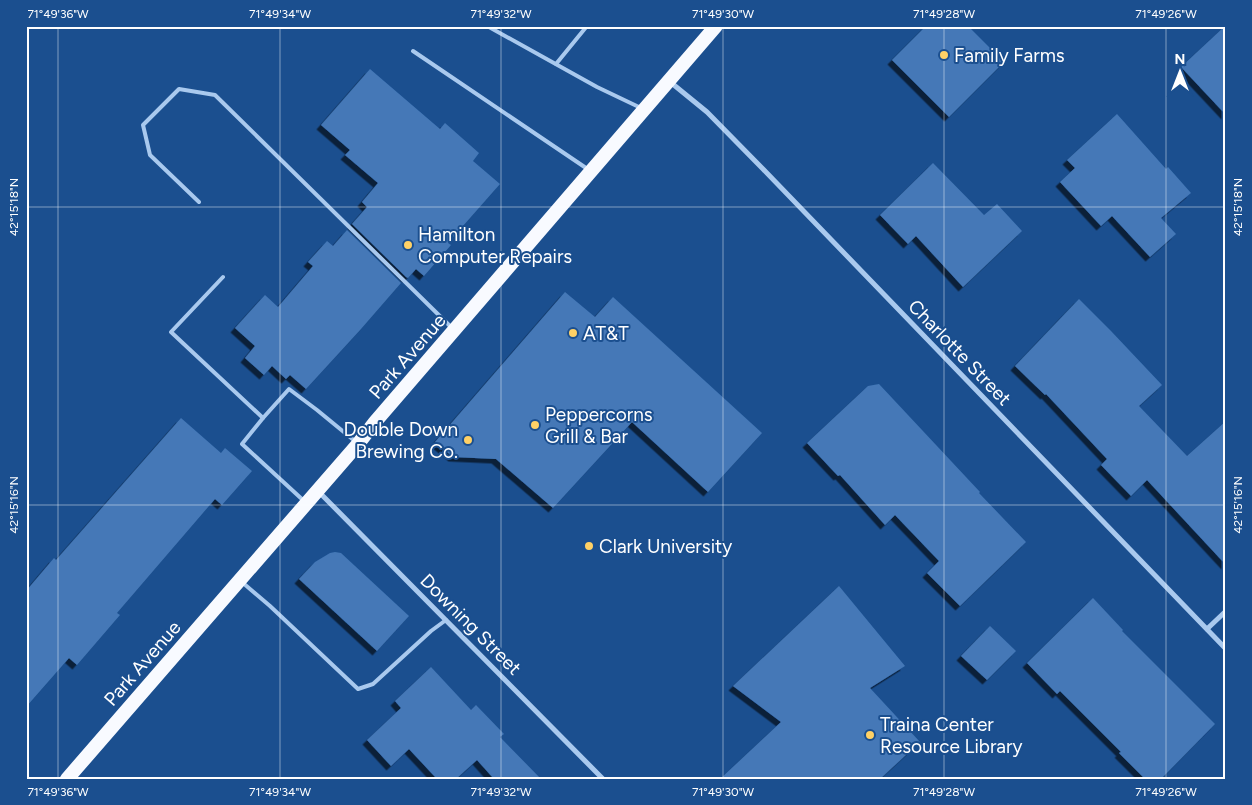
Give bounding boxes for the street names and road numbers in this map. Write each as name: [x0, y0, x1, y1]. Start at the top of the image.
street label: Charlotte Street: [903, 295, 1016, 410]
street label: Park Avenue: [364, 309, 451, 404]
street label: Downing Street: [415, 569, 526, 680]
street label: Park Avenue: [99, 616, 186, 711]

